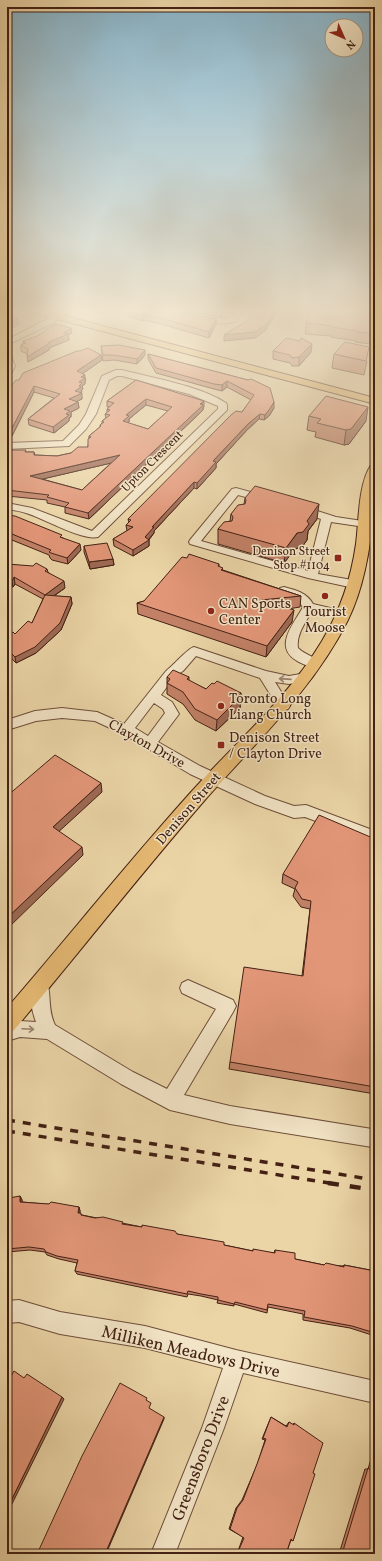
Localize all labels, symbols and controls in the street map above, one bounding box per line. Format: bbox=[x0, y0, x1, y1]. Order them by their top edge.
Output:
north arrow bbox=[324, 18, 364, 58]
text: N bbox=[342, 36, 358, 52]
street label: Upton Crescent bbox=[118, 427, 187, 496]
place label: Denison Street Stop #1104 bbox=[252, 544, 330, 574]
marker: Denison Street Stop #1104 bbox=[333, 553, 343, 563]
marker: Tourist Moose bbox=[320, 591, 330, 601]
place label: CAN Sports Center bbox=[219, 595, 291, 630]
place label: Tourist Moose bbox=[303, 603, 347, 638]
marker: CAN Sports Center bbox=[206, 606, 216, 616]
one-way arrow bbox=[279, 675, 292, 682]
place label: Toronto Long Liang Church bbox=[229, 690, 312, 725]
marker: Toronto Long Liang Church bbox=[216, 701, 226, 711]
street label: Clayton Drive bbox=[104, 715, 188, 773]
place label: Denison Street / Clayton Drive bbox=[229, 729, 322, 764]
marker: Denison Street / Clayton Drive bbox=[216, 740, 226, 750]
street label: Denison Street bbox=[152, 768, 226, 849]
one-way arrow bbox=[21, 1025, 34, 1033]
street label: Milliken Meadows Drive bbox=[99, 1321, 282, 1384]
street label: Greensboro Drive bbox=[167, 1393, 236, 1525]

